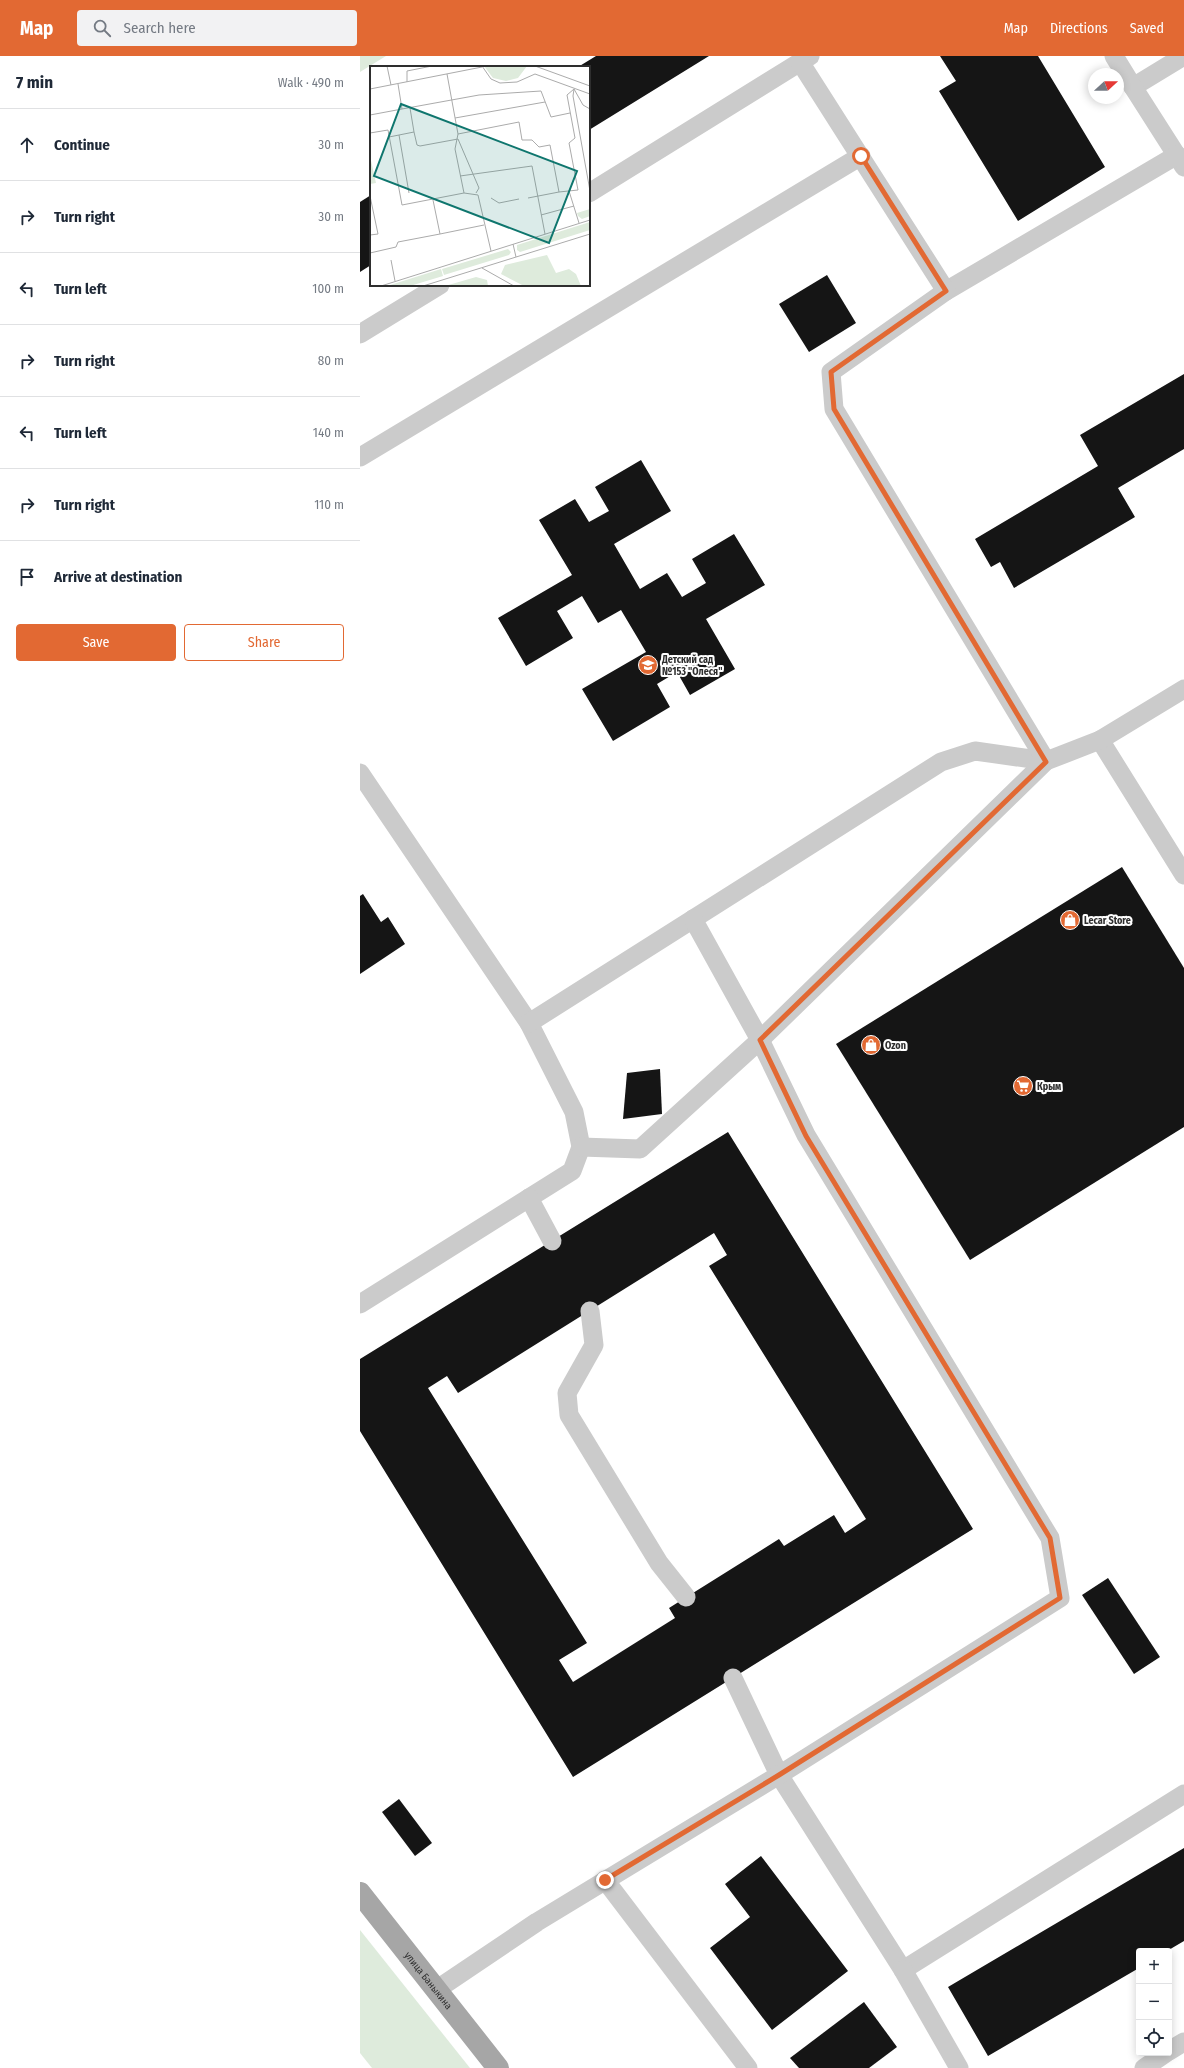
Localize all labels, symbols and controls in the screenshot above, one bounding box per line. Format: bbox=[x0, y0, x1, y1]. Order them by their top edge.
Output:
search box bbox=[77, 10, 357, 46]
text: Map bbox=[20, 17, 53, 40]
icon: search bbox=[91, 17, 113, 39]
text: Search here bbox=[123, 19, 196, 37]
text: Map bbox=[1004, 20, 1028, 37]
text: Directions bbox=[1050, 20, 1108, 37]
text: Saved bbox=[1130, 20, 1164, 37]
inset map bbox=[370, 66, 590, 286]
north arrow bbox=[1088, 68, 1124, 104]
text: 7 min bbox=[16, 72, 53, 93]
text: Walk · 490 m bbox=[278, 75, 344, 90]
icon: ahead bbox=[16, 134, 38, 156]
text: Continue bbox=[54, 136, 110, 154]
text: 30 m bbox=[318, 137, 344, 152]
route start bbox=[852, 147, 870, 165]
icon: right bbox=[16, 206, 38, 228]
text: Turn right bbox=[54, 208, 115, 226]
text: 30 m bbox=[318, 209, 344, 224]
icon: left bbox=[16, 278, 38, 300]
text: Turn left bbox=[54, 280, 107, 298]
text: 100 m bbox=[312, 281, 344, 296]
icon: right bbox=[16, 350, 38, 372]
text: Turn right bbox=[54, 352, 115, 370]
text: 80 m bbox=[318, 353, 344, 368]
icon: left bbox=[16, 422, 38, 444]
text: Turn left bbox=[54, 424, 107, 442]
text: 140 m bbox=[313, 425, 344, 440]
icon: right bbox=[16, 494, 38, 516]
text: Turn right bbox=[54, 496, 115, 514]
text: 110 m bbox=[314, 497, 344, 512]
icon: arrive bbox=[16, 566, 38, 588]
text: Arrive at destination bbox=[54, 568, 182, 586]
button: Save bbox=[16, 624, 176, 661]
button: Share bbox=[184, 624, 344, 661]
school or university icon: Детский сад №153 "Олеся" bbox=[637, 654, 659, 676]
place label: Детский сад №153 "Олеся" bbox=[661, 654, 722, 678]
shop icon: Lecar Store bbox=[1059, 909, 1081, 931]
place label: Lecar Store bbox=[1084, 915, 1131, 927]
shop icon: Ozon bbox=[860, 1034, 882, 1056]
place label: Ozon bbox=[885, 1040, 906, 1052]
supermarket icon: Крым bbox=[1012, 1075, 1034, 1097]
place label: Крым bbox=[1037, 1081, 1061, 1093]
route end bbox=[596, 1871, 614, 1889]
map controls bbox=[1136, 1948, 1172, 2056]
button: + bbox=[1136, 1948, 1172, 1984]
street label: улица Баныкина bbox=[402, 1950, 454, 2012]
button: − bbox=[1136, 1984, 1172, 2020]
button: locate bbox=[1136, 2020, 1172, 2056]

